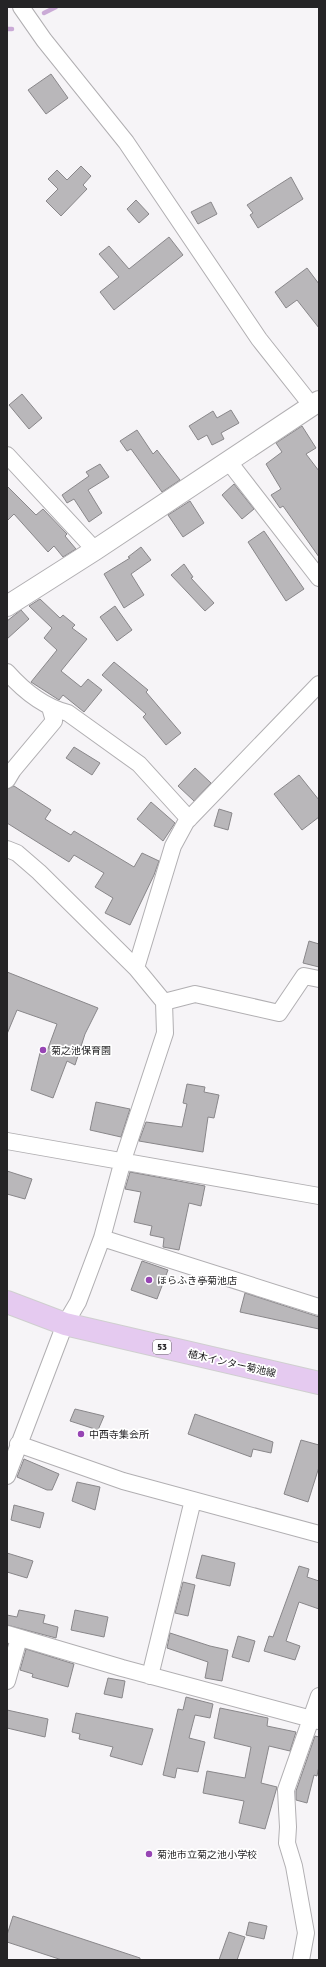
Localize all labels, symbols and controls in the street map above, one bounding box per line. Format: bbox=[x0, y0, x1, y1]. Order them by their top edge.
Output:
marker: 菊之池保育園 bbox=[38, 1045, 48, 1055]
place label: 菊之池保育園 bbox=[51, 1045, 111, 1057]
marker: ほらふき亭菊池店 bbox=[144, 1275, 154, 1285]
place label: ほらふき亭菊池店 bbox=[157, 1275, 237, 1287]
road number: 53 bbox=[153, 1340, 171, 1354]
street label: 植木インター菊池線 bbox=[187, 1348, 277, 1380]
marker: 中西寺集会所 bbox=[76, 1429, 86, 1439]
place label: 中西寺集会所 bbox=[89, 1429, 149, 1441]
marker: 菊池市立菊之池小学校 bbox=[144, 1849, 154, 1859]
place label: 菊池市立菊之池小学校 bbox=[157, 1849, 257, 1861]

